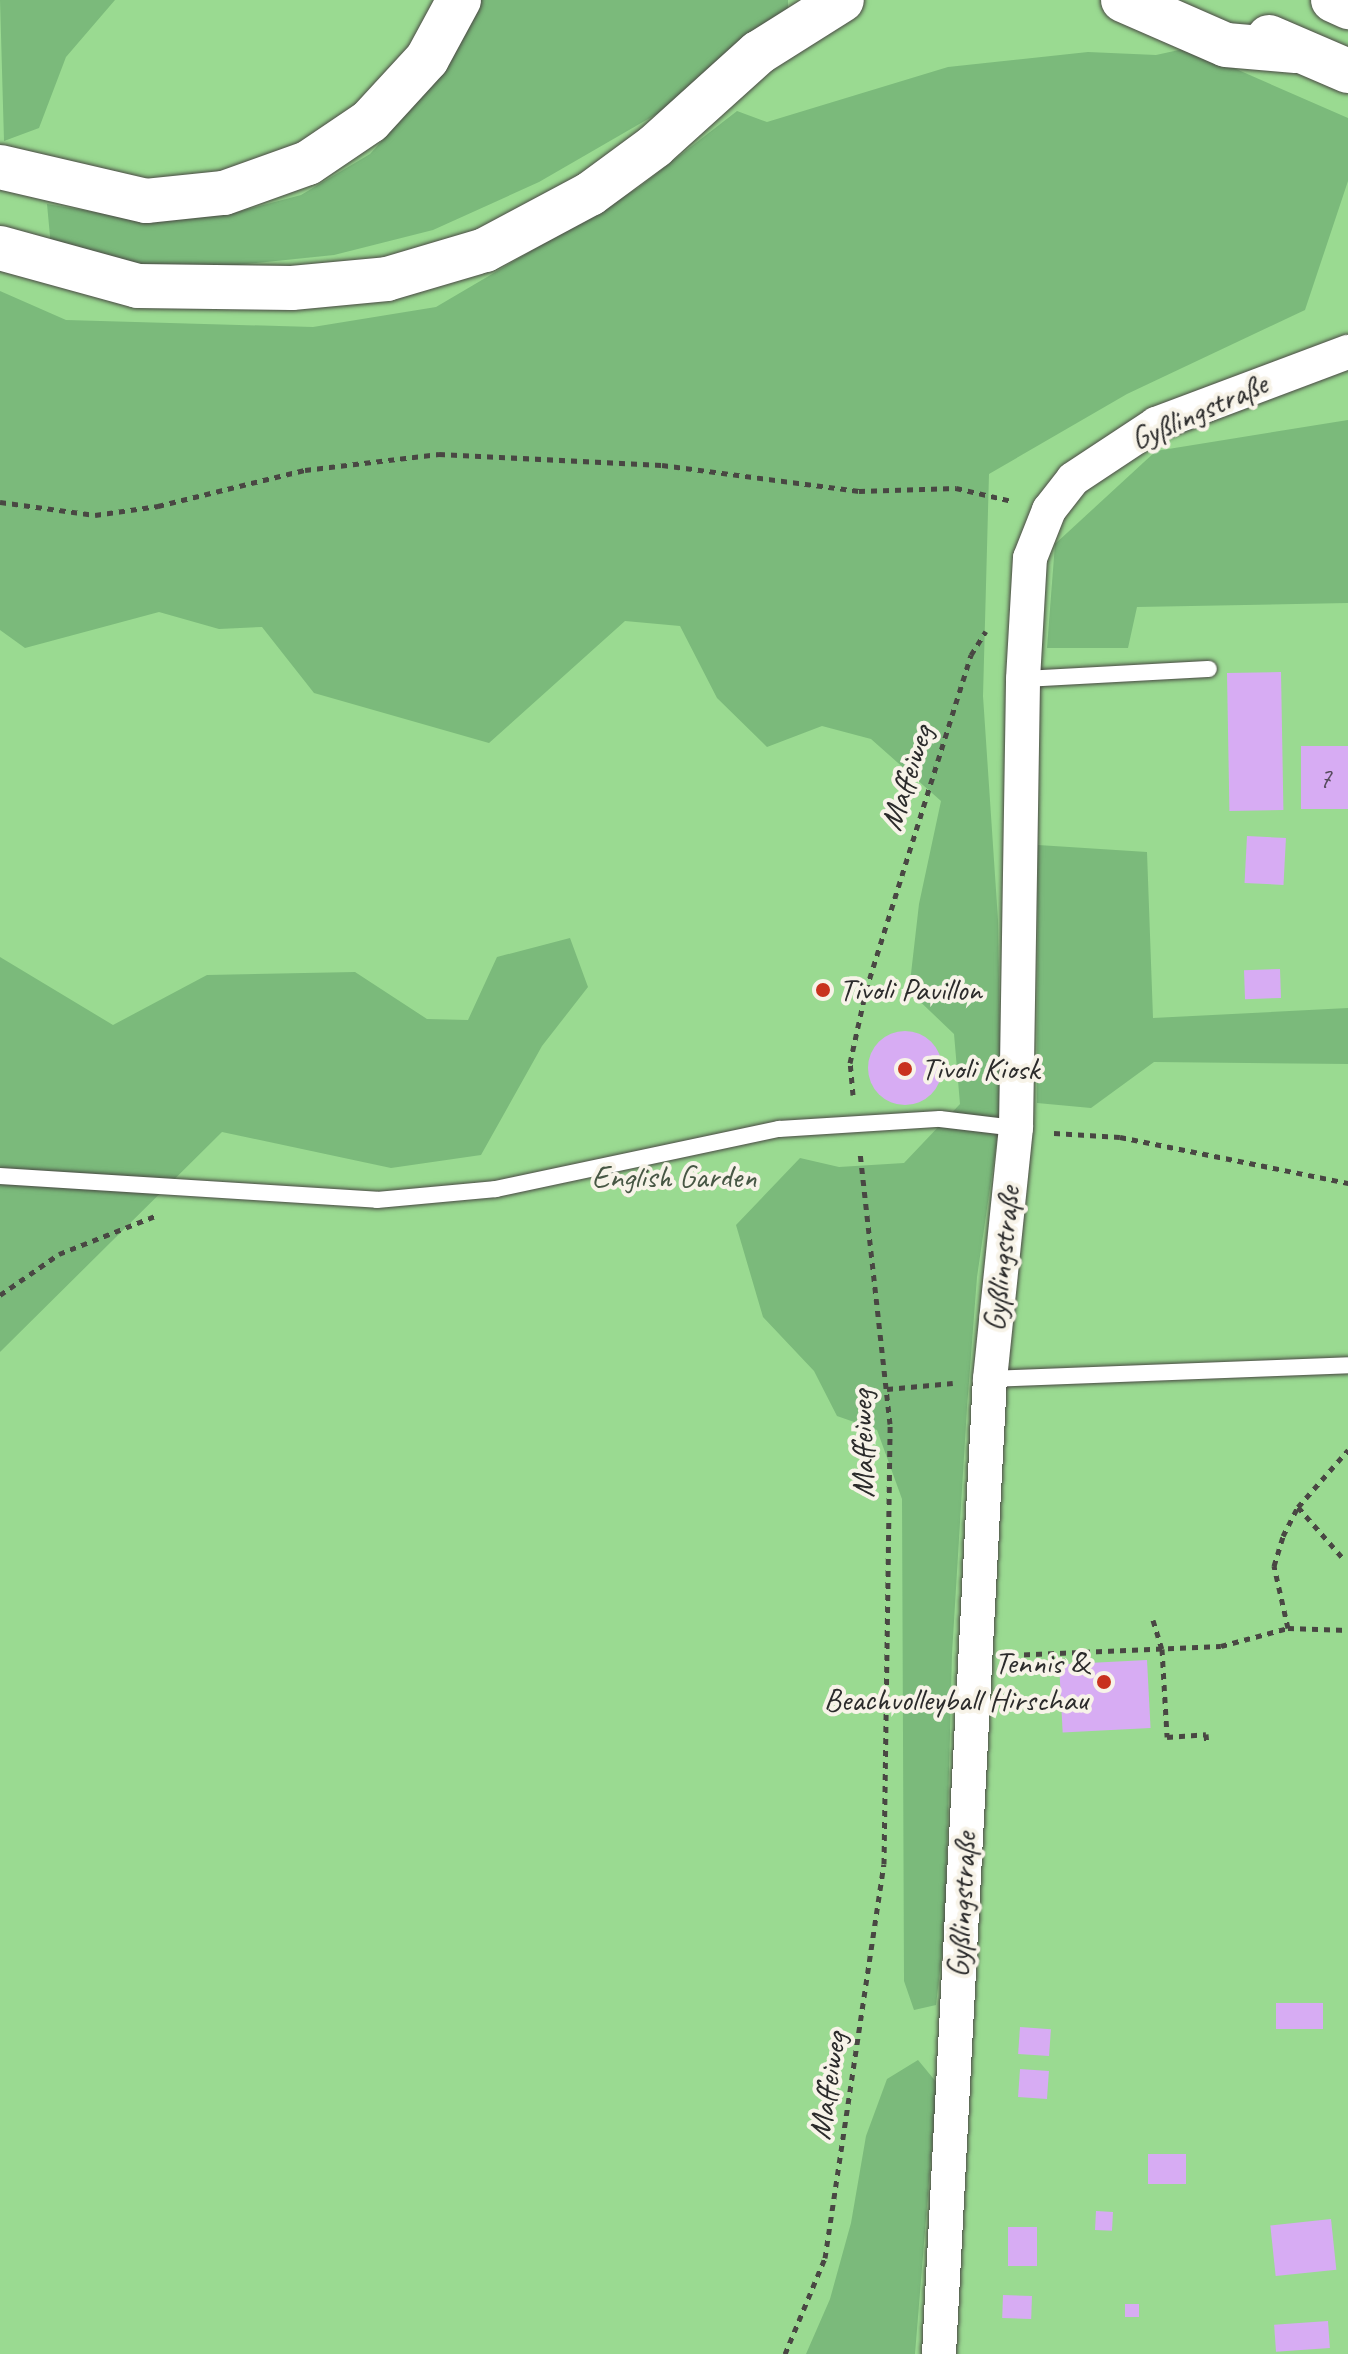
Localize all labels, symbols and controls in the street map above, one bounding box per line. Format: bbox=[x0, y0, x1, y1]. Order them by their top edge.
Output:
street label: Gyßlingstraße bbox=[1125, 365, 1273, 459]
street label: Maffeiweg bbox=[872, 721, 942, 835]
house number: 7 bbox=[1319, 761, 1331, 795]
place label: Tivoli Pavillon bbox=[839, 971, 981, 1009]
marker: Tivoli Pavillon bbox=[814, 981, 832, 999]
place label: Tivoli Kiosk bbox=[921, 1050, 1039, 1088]
marker: Tivoli Kiosk bbox=[896, 1060, 914, 1078]
park label: English Garden bbox=[591, 1158, 757, 1196]
street label: Gyßlingstraße bbox=[975, 1185, 1029, 1333]
street label: Maffeiweg bbox=[843, 1390, 883, 1498]
place label: Tennis & Beachvolleyball Hirschau bbox=[825, 1645, 1088, 1720]
marker: Tennis & Beachvolleyball Hirschau bbox=[1095, 1673, 1113, 1691]
street label: Gyßlingstraße bbox=[939, 1831, 985, 1979]
street label: Maffeiweg bbox=[801, 2030, 855, 2142]

